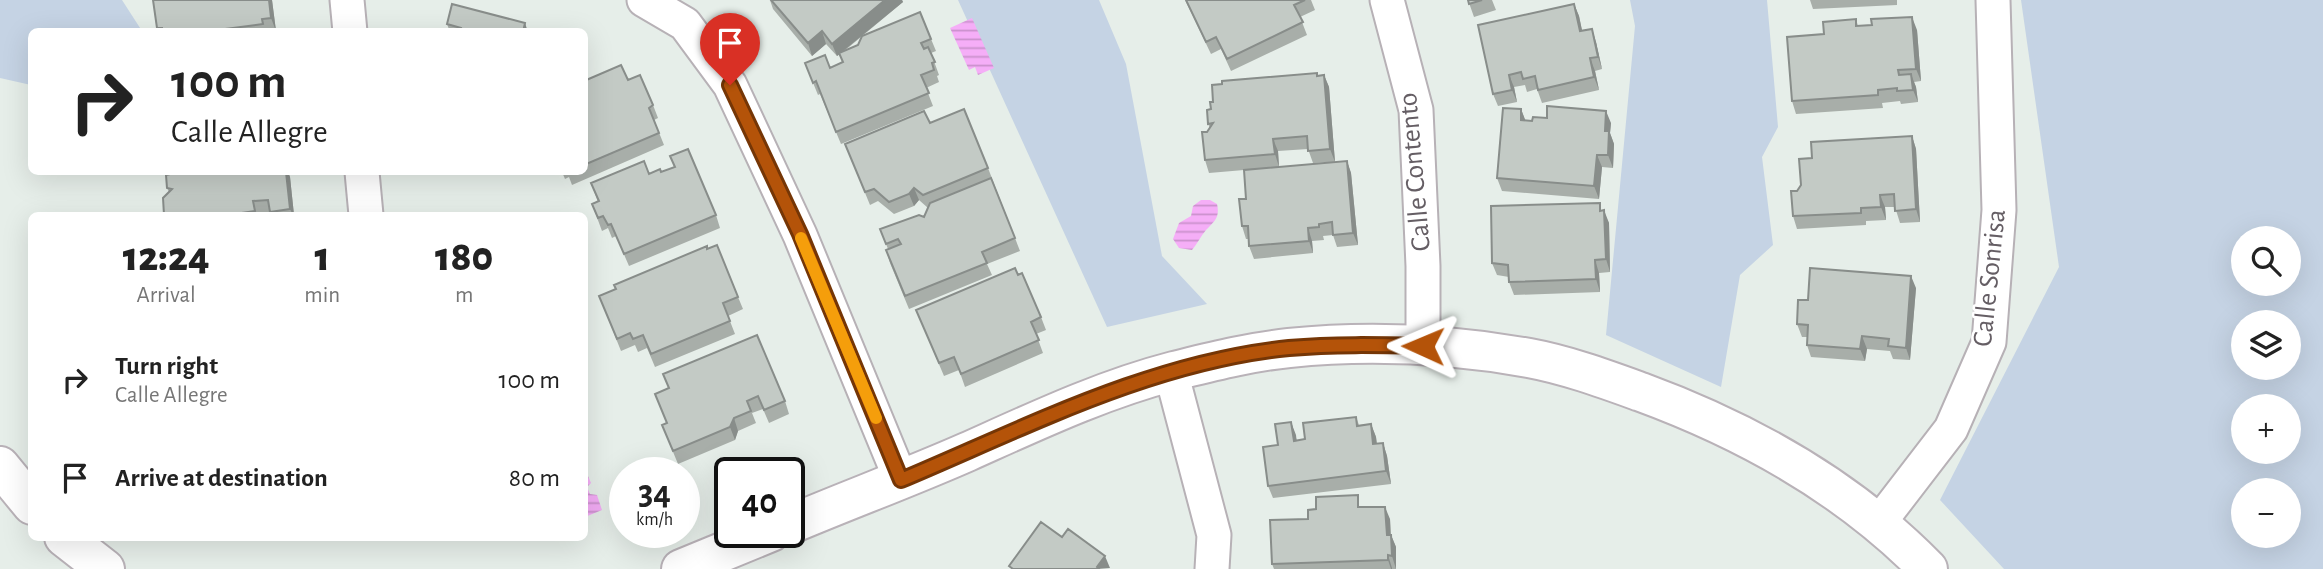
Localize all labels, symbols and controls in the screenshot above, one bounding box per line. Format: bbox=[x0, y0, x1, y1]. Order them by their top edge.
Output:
pin bbox=[700, 13, 760, 85]
icon: arrive bbox=[711, 24, 749, 62]
icon: right bbox=[56, 56, 147, 147]
text: 100 m bbox=[171, 58, 287, 107]
street label: Calle Contento bbox=[1394, 92, 1436, 252]
text: Calle Allegre bbox=[171, 116, 328, 148]
street label: Calle Sonrisa bbox=[1969, 208, 2011, 348]
map controls bbox=[2231, 226, 2301, 548]
button: search bbox=[2231, 226, 2301, 296]
text: 12:24 bbox=[123, 236, 210, 278]
text: 1 bbox=[315, 236, 330, 278]
text: 180 bbox=[435, 236, 493, 278]
text: Arrival bbox=[137, 284, 196, 307]
text: min bbox=[304, 284, 340, 307]
text: m bbox=[455, 284, 473, 307]
position arrow bbox=[1386, 309, 1460, 383]
button: layers bbox=[2231, 310, 2301, 380]
text: Turn right bbox=[115, 353, 218, 379]
icon: right bbox=[56, 361, 94, 399]
text: 100 m bbox=[499, 367, 560, 393]
text: Calle Allegre bbox=[115, 384, 228, 407]
button: + bbox=[2231, 394, 2301, 464]
speed limit sign: 40 bbox=[714, 457, 805, 548]
icon: arrive bbox=[56, 459, 94, 497]
text: Arrive at destination bbox=[115, 465, 328, 491]
text: 80 m bbox=[509, 465, 560, 491]
text: 34 bbox=[638, 476, 671, 511]
button: − bbox=[2231, 478, 2301, 548]
text: km/h bbox=[636, 511, 673, 529]

